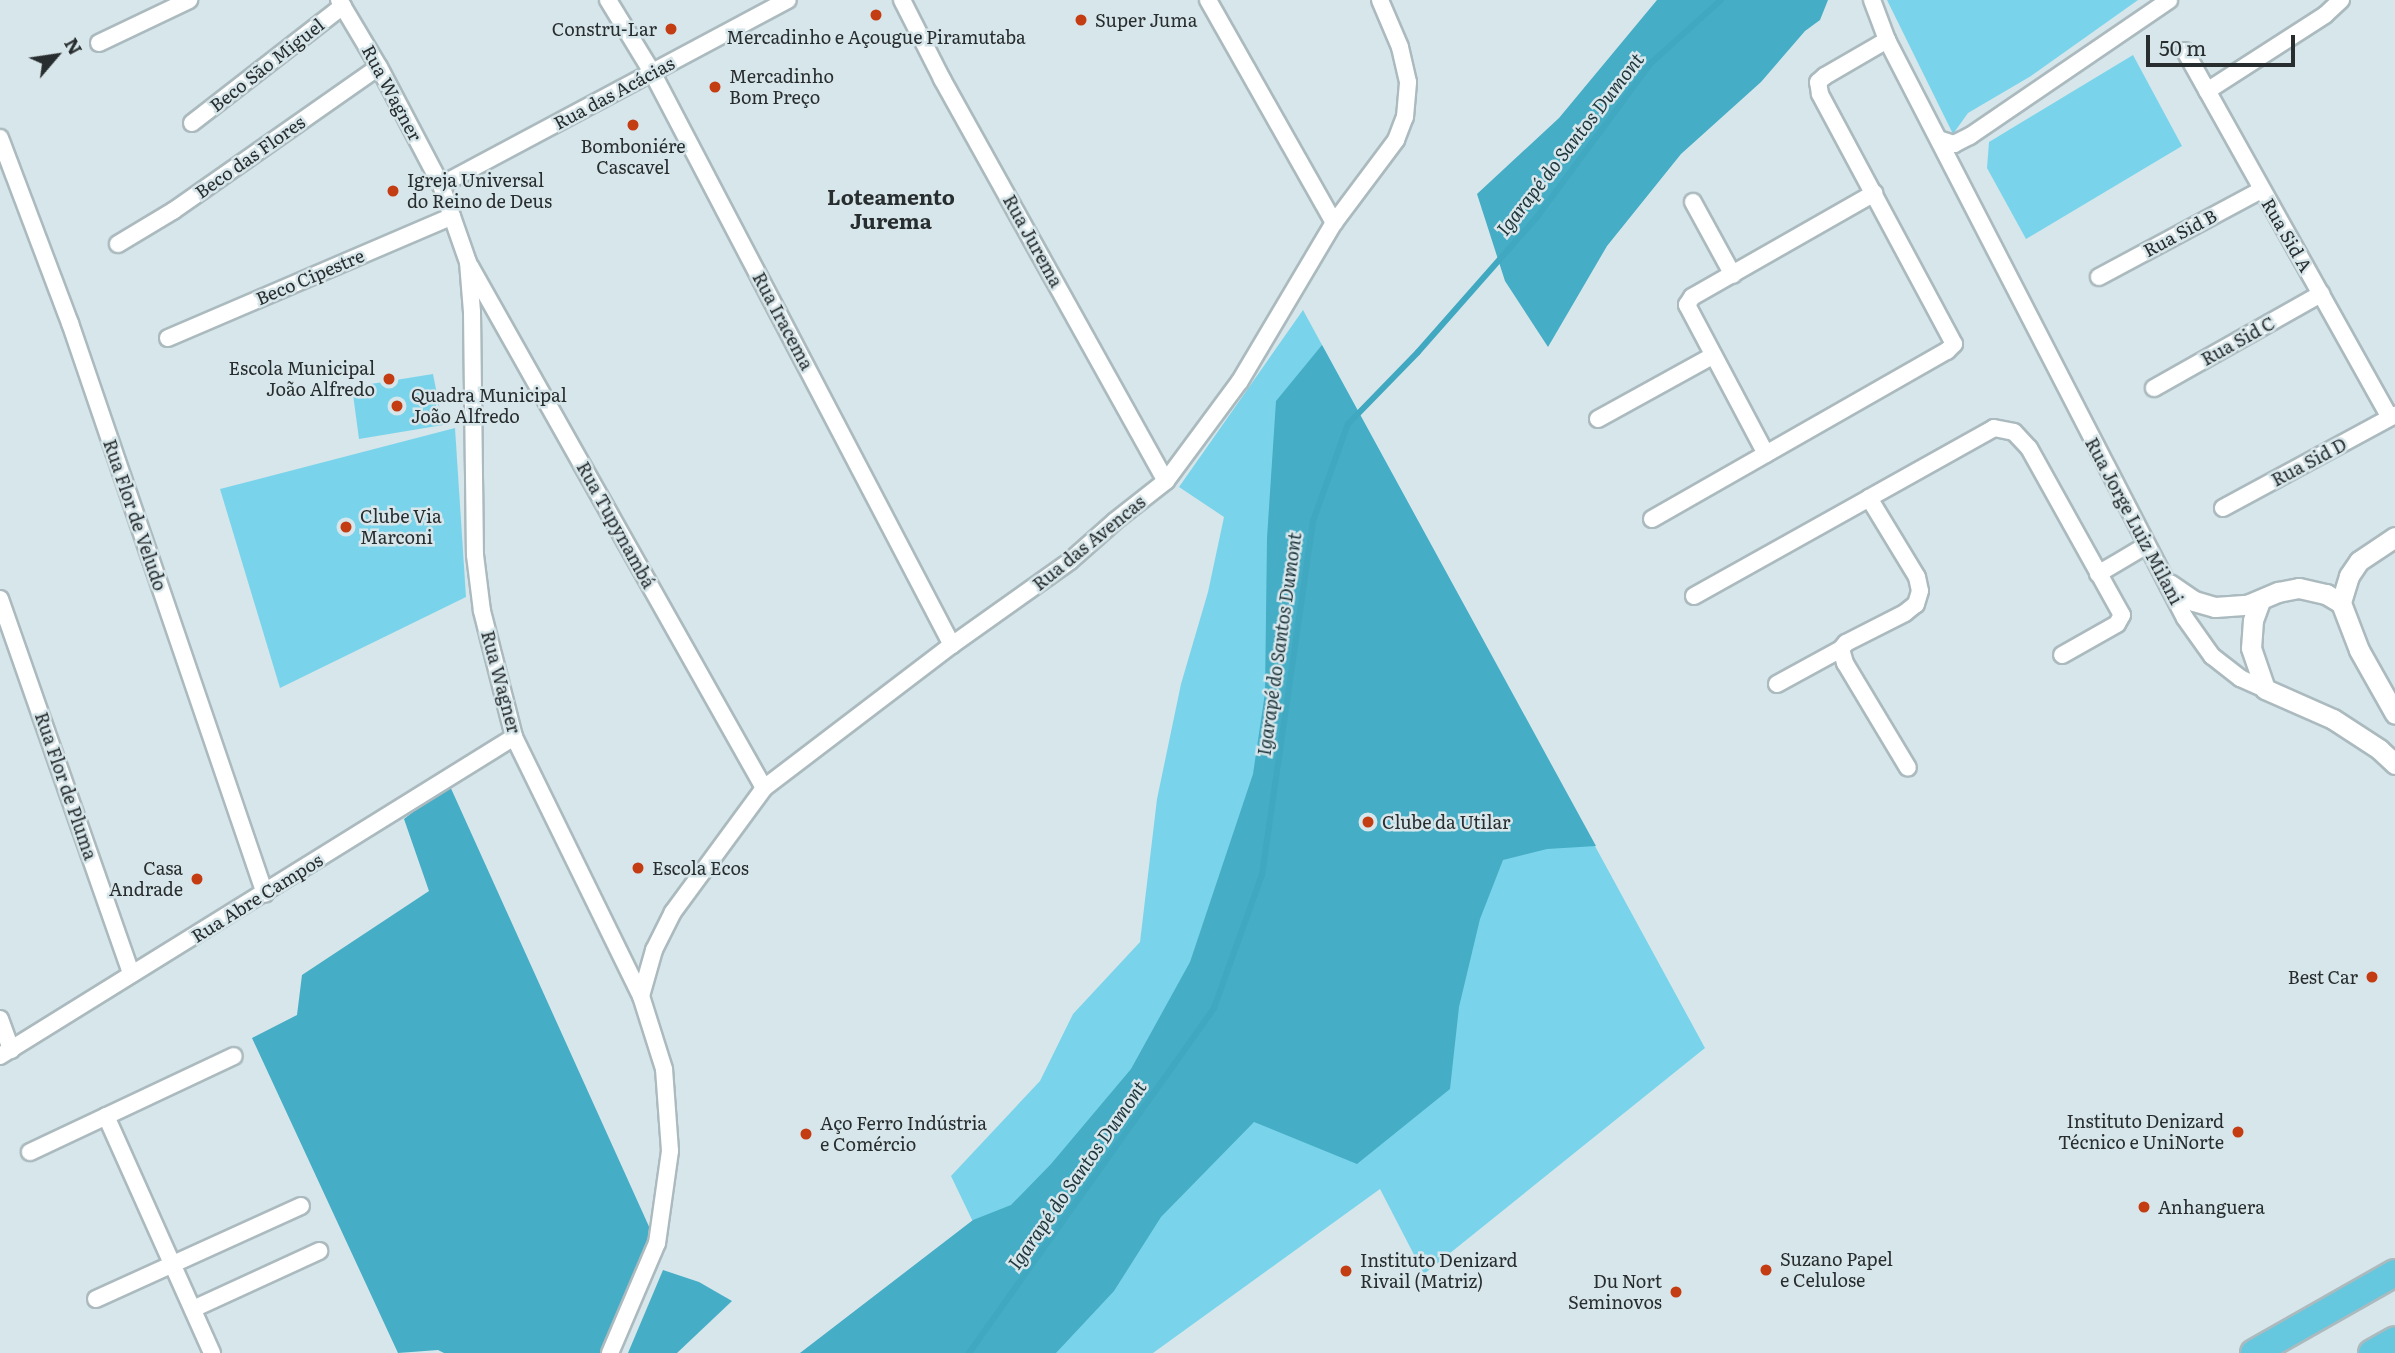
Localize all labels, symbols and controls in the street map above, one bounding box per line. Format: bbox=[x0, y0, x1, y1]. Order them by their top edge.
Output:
marker: Mercadinho e Açougue Piramutaba bbox=[868, 7, 884, 23]
place label: Super Juma bbox=[1095, 9, 1197, 31]
marker: Super Juma bbox=[1073, 12, 1089, 28]
street label: Beco São Miguel bbox=[206, 14, 328, 116]
place label: Constru-Lar bbox=[552, 18, 657, 40]
north arrow bbox=[21, 21, 91, 91]
marker: Constru-Lar bbox=[663, 21, 679, 37]
scale bar bbox=[2150, 21, 2299, 65]
place label: Mercadinho e Açougue Piramutaba bbox=[726, 26, 1026, 48]
text: 50 m bbox=[2159, 31, 2206, 62]
text: N bbox=[58, 32, 90, 60]
street label: Rua Wagner bbox=[358, 41, 426, 145]
water label: Igarapé do Santos Dumont bbox=[1492, 48, 1648, 240]
street label: Rua das Acácias bbox=[550, 52, 678, 134]
place label: Mercadinho Bom Preço bbox=[729, 66, 834, 108]
marker: Mercadinho Bom Preço bbox=[707, 79, 723, 95]
street label: Beco das Flores bbox=[191, 111, 309, 203]
marker: Bomboniére Cascavel bbox=[625, 117, 641, 133]
place label: Bomboniére Cascavel bbox=[580, 136, 686, 178]
place label: Igreja Universal do Reino de Deus bbox=[407, 170, 552, 212]
marker: Igreja Universal do Reino de Deus bbox=[385, 183, 401, 199]
district label: Loteamento Jurema bbox=[827, 183, 955, 233]
street label: Rua Jurema bbox=[999, 191, 1067, 291]
street label: Rua Sid A bbox=[2257, 194, 2317, 276]
street label: Rua Sid B bbox=[2140, 205, 2220, 261]
street label: Beco Cipestre bbox=[253, 244, 367, 310]
street label: Rua Iracema bbox=[748, 268, 818, 374]
street label: Rua Sid C bbox=[2197, 312, 2279, 370]
place label: Escola Municipal João Alfredo bbox=[229, 358, 375, 400]
marker: Escola Municipal João Alfredo bbox=[381, 371, 397, 387]
place label: Quadra Municipal João Alfredo bbox=[411, 385, 567, 428]
marker: Quadra Municipal João Alfredo bbox=[389, 398, 405, 414]
street label: Rua Sid D bbox=[2268, 433, 2350, 491]
street label: Rua Jorge Luiz Milani bbox=[2081, 434, 2187, 608]
street label: Rua Flor de Veludo bbox=[99, 436, 171, 594]
street label: Rua Tupynambá bbox=[572, 458, 660, 592]
street label: Rua das Avencas bbox=[1028, 491, 1150, 595]
place label: Clube Via Marconi bbox=[360, 506, 442, 548]
marker: Clube Via Marconi bbox=[338, 519, 354, 535]
water label: Igarapé do Santos Dumont bbox=[1252, 531, 1306, 757]
street label: Rua Wagner bbox=[477, 628, 525, 736]
street label: Rua Flor de Pluma bbox=[31, 709, 101, 863]
place label: Clube da Utilar bbox=[1382, 811, 1511, 833]
marker: Clube da Utilar bbox=[1360, 814, 1376, 830]
street label: Rua Abre Campos bbox=[187, 849, 327, 947]
place label: Escola Ecos bbox=[652, 857, 749, 879]
place label: Casa Andrade bbox=[109, 858, 183, 900]
marker: Escola Ecos bbox=[630, 860, 646, 876]
marker: Casa Andrade bbox=[189, 871, 205, 887]
place label: Best Car bbox=[2288, 966, 2358, 988]
marker: Best Car bbox=[2364, 969, 2380, 985]
water label: Igarapé do Santos Dumont bbox=[1003, 1076, 1151, 1274]
place label: Instituto Denizard Técnico e UniNorte bbox=[2058, 1111, 2224, 1154]
place label: Aço Ferro Indústria e Comércio bbox=[820, 1113, 987, 1156]
marker: Instituto Denizard Técnico e UniNorte bbox=[2230, 1124, 2246, 1140]
marker: Aço Ferro Indústria e Comércio bbox=[798, 1126, 814, 1142]
place label: Anhanguera bbox=[2158, 1196, 2265, 1218]
marker: Anhanguera bbox=[2136, 1199, 2152, 1215]
place label: Suzano Papel e Celulose bbox=[1780, 1249, 1893, 1292]
place label: Instituto Denizard Rivail (Matriz) bbox=[1360, 1250, 1518, 1292]
marker: Suzano Papel e Celulose bbox=[1758, 1262, 1774, 1278]
marker: Instituto Denizard Rivail (Matriz) bbox=[1338, 1263, 1354, 1279]
place label: Du Nort Seminovos bbox=[1568, 1271, 1662, 1314]
marker: Du Nort Seminovos bbox=[1668, 1284, 1684, 1300]

